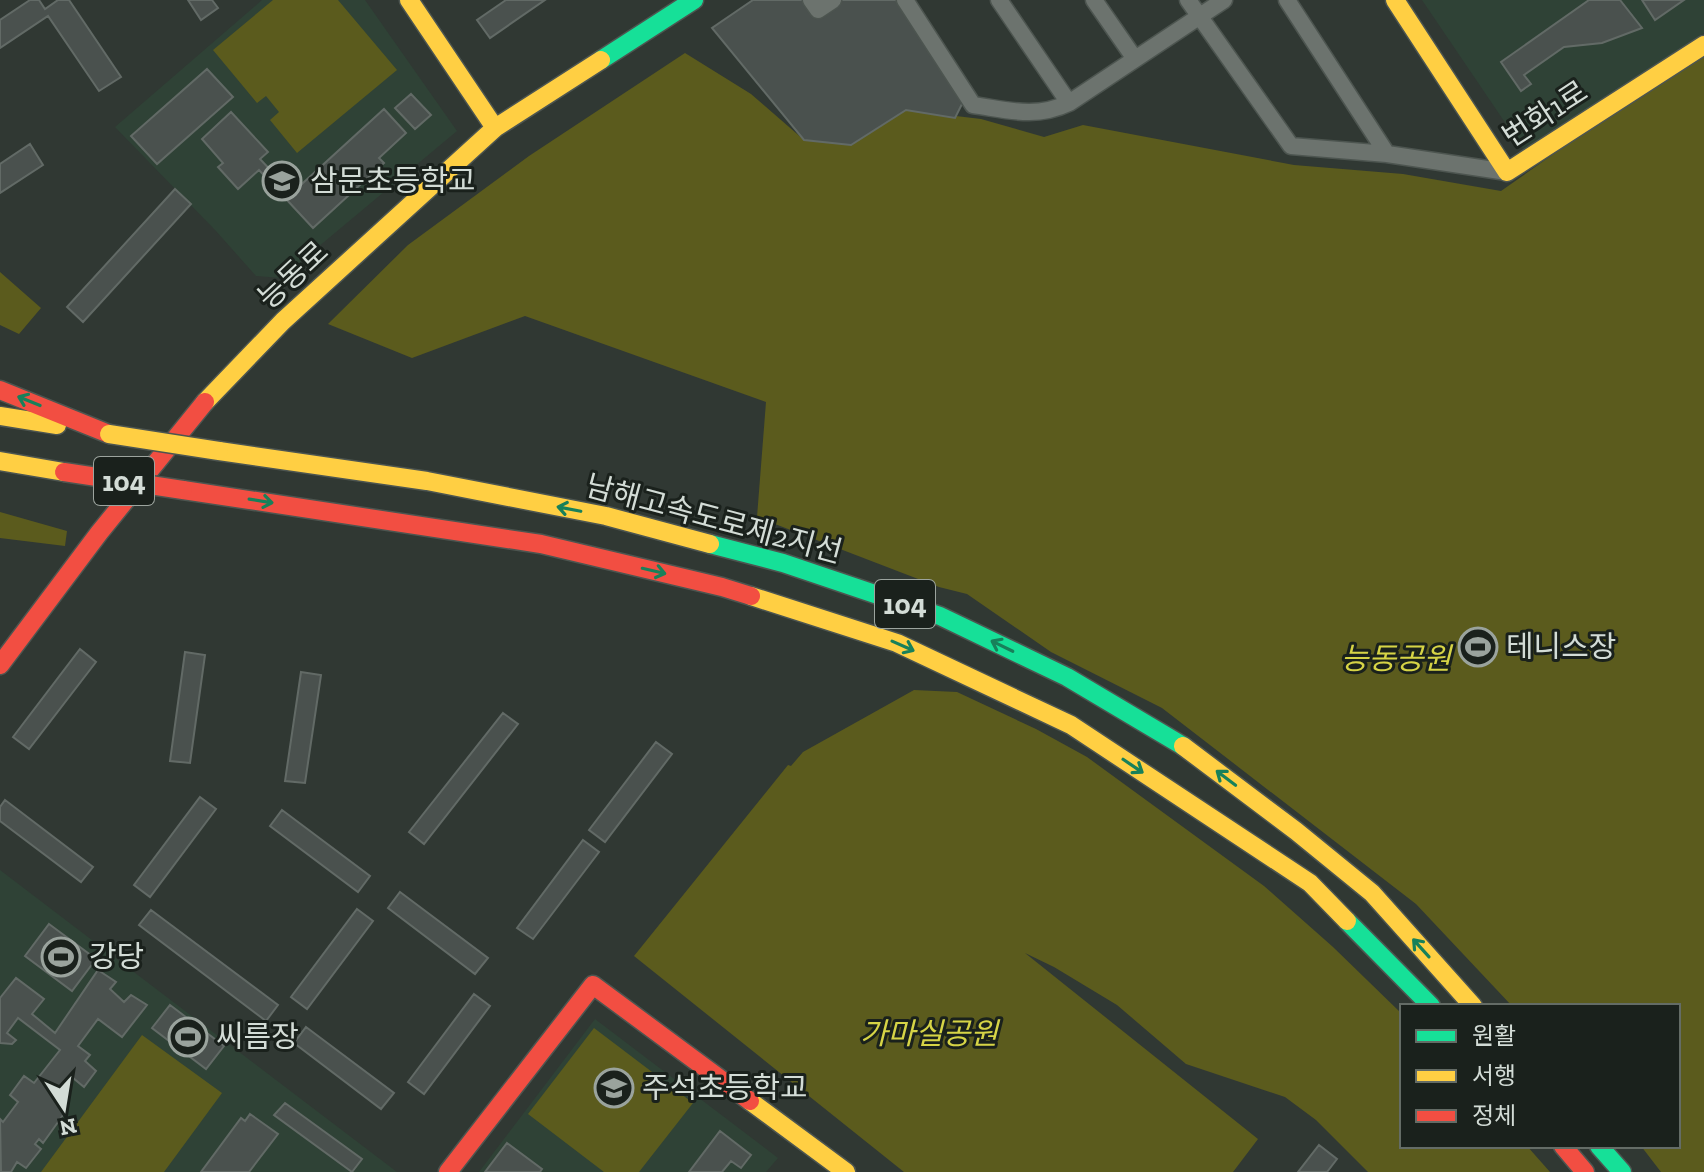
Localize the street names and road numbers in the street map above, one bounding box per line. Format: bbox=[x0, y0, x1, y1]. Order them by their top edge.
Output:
street label: 번화1로 bbox=[1496, 73, 1594, 155]
street label: 능동로 bbox=[250, 234, 336, 316]
road number: 104 bbox=[94, 457, 154, 505]
street label: 남해고속도로제2지선 bbox=[582, 467, 846, 571]
road number: 104 bbox=[875, 580, 935, 628]

